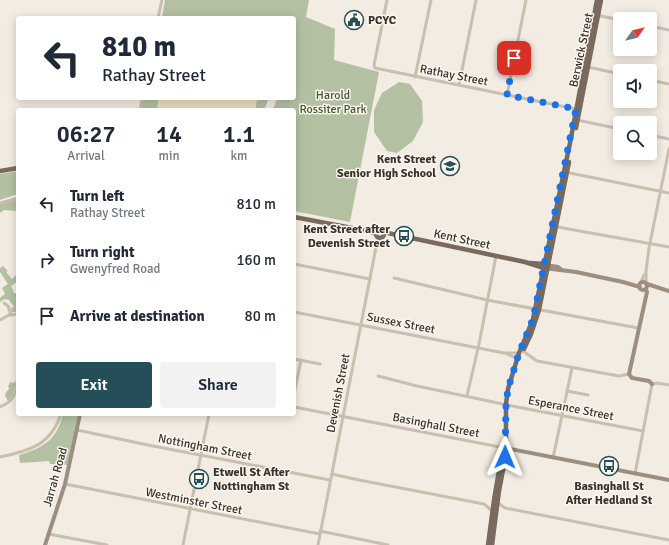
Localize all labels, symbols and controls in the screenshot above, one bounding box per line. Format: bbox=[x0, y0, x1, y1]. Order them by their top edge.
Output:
public building icon: PCYC bbox=[343, 9, 365, 31]
street label: Berwick Street bbox=[566, 12, 597, 89]
north arrow bbox=[613, 12, 657, 56]
map controls bbox=[613, 12, 657, 160]
place label: PCYC bbox=[368, 13, 397, 28]
text: 810 m bbox=[102, 30, 176, 64]
icon: left bbox=[36, 32, 88, 84]
pin bbox=[497, 41, 531, 75]
icon: arrive bbox=[503, 47, 525, 69]
street label: Rathay Street bbox=[418, 62, 489, 89]
text: Rathay Street bbox=[102, 64, 206, 86]
button: sound bbox=[613, 64, 657, 108]
park label: Harold Rossiter Park bbox=[299, 88, 367, 117]
button: search bbox=[613, 116, 657, 160]
text: 06:27 bbox=[57, 119, 115, 149]
text: 14 bbox=[156, 119, 182, 149]
text: 1.1 bbox=[223, 119, 255, 149]
text: Arrival bbox=[67, 148, 105, 164]
text: min bbox=[159, 148, 180, 164]
text: km bbox=[231, 148, 247, 164]
place label: Kent Street Senior High School bbox=[337, 152, 436, 181]
school or university icon: Kent Street Senior High School bbox=[439, 155, 461, 177]
text: Turn left bbox=[70, 187, 124, 205]
icon: left bbox=[36, 193, 58, 215]
text: 810 m bbox=[236, 195, 276, 213]
text: Rathay Street bbox=[70, 205, 145, 221]
place label: Kent Street after Devenish Street bbox=[303, 222, 390, 251]
bus stop icon: Kent Street after Devenish Street bbox=[393, 225, 415, 247]
street label: Kent Street bbox=[432, 226, 492, 253]
text: Turn right bbox=[70, 243, 135, 261]
icon: right bbox=[36, 249, 58, 271]
text: 160 m bbox=[236, 251, 276, 269]
text: Gwenyfred Road bbox=[70, 261, 160, 277]
icon: arrive bbox=[36, 305, 58, 327]
text: Arrive at destination bbox=[70, 307, 205, 325]
text: 80 m bbox=[245, 307, 276, 325]
street label: Sussex Street bbox=[366, 310, 436, 337]
street label: Devenish Street bbox=[323, 352, 354, 434]
button: Exit bbox=[36, 362, 152, 408]
button: Share bbox=[160, 362, 276, 408]
street label: Esperance Street bbox=[527, 393, 615, 424]
street label: Basinghall Street bbox=[391, 410, 481, 441]
street label: Nottingham Street bbox=[157, 431, 253, 464]
position arrow bbox=[484, 436, 526, 478]
street label: Jarrah Road bbox=[40, 446, 71, 508]
bus stop icon: Basinghall St After Hedland St bbox=[598, 455, 620, 477]
place label: Etwell St After Nottingham St bbox=[213, 465, 290, 494]
bus stop icon: Etwell St After Nottingham St bbox=[188, 468, 210, 490]
place label: Basinghall St After Hedland St bbox=[566, 479, 653, 508]
street label: Westminster Street bbox=[144, 485, 244, 518]

